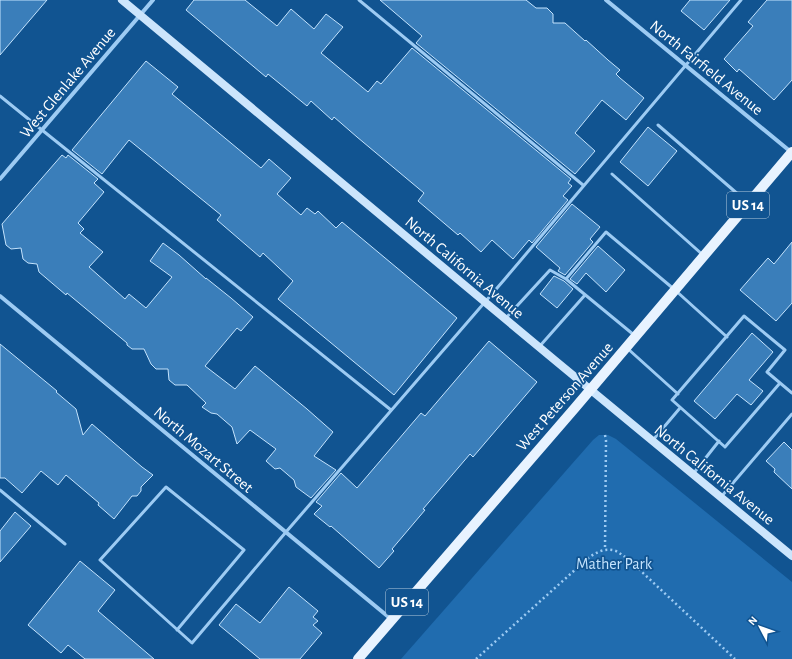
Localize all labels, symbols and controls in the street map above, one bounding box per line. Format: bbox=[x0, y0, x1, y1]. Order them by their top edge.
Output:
street label: North Fairfield Avenue bbox=[647, 17, 766, 118]
street label: West Glenlake Avenue bbox=[17, 24, 118, 141]
road number: US 14 bbox=[727, 192, 769, 218]
street label: North California Avenue bbox=[402, 214, 527, 322]
street label: West Peterson Avenue bbox=[513, 339, 616, 454]
street label: North Mozart Street bbox=[151, 404, 256, 496]
street label: North California Avenue bbox=[651, 422, 777, 528]
park label: Mather Park bbox=[576, 556, 653, 572]
road number: US 14 bbox=[386, 589, 428, 615]
north arrow bbox=[740, 607, 780, 647]
text: N bbox=[746, 614, 759, 627]

